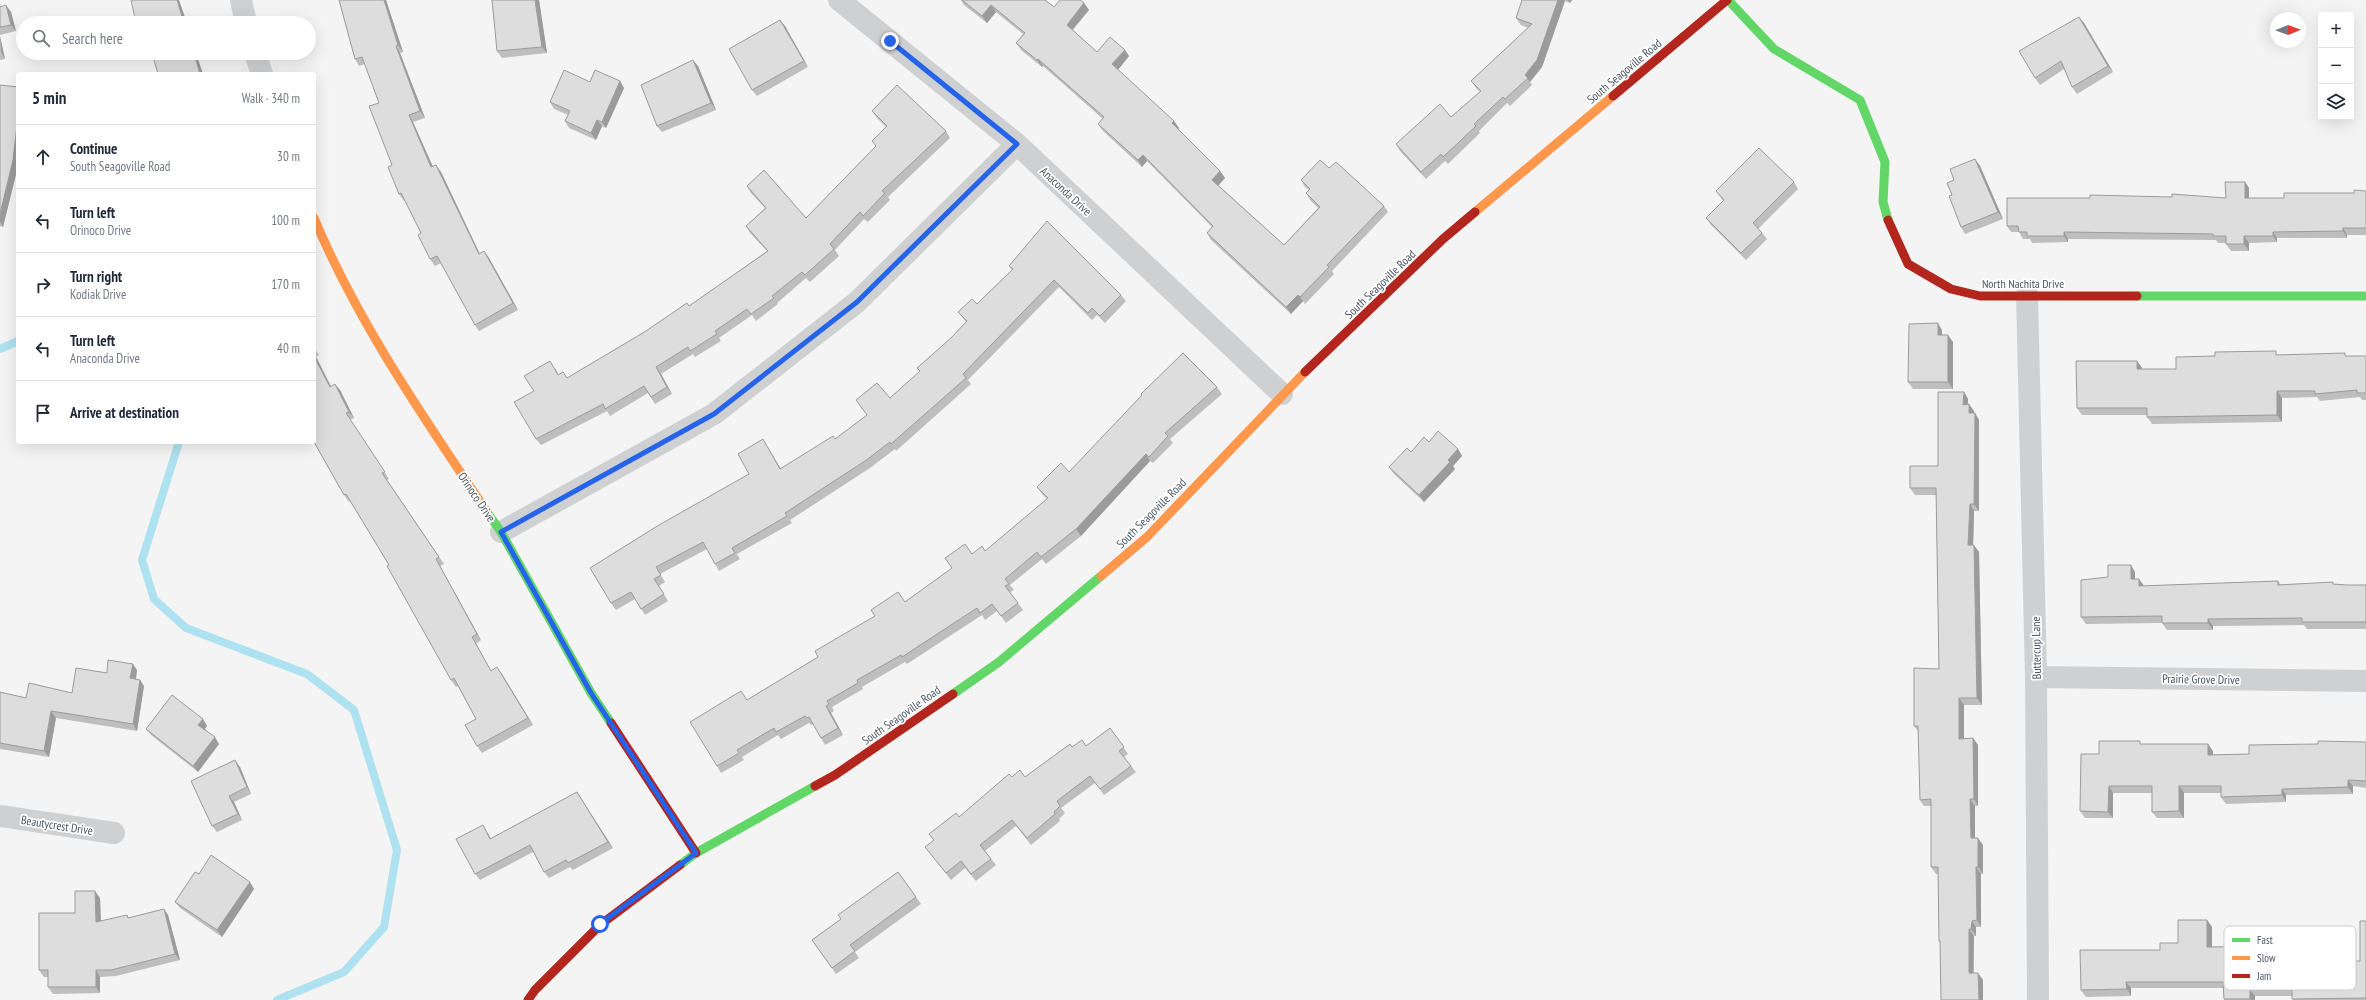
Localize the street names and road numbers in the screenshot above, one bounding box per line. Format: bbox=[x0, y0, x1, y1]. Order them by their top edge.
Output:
street label: South Seagoville Road bbox=[1584, 35, 1664, 107]
street label: Anaconda Drive bbox=[1037, 163, 1095, 219]
street label: South Seagoville Road bbox=[1341, 246, 1419, 322]
street label: North Nachita Drive bbox=[1982, 276, 2064, 291]
street label: Orinoco Drive bbox=[455, 469, 499, 525]
street label: South Seagoville Road bbox=[1113, 475, 1189, 551]
street label: Buttercup Lane bbox=[2028, 616, 2044, 679]
street label: Prairie Grove Drive bbox=[2162, 671, 2240, 687]
street label: South Seagoville Road bbox=[859, 682, 943, 748]
street label: Beautycrest Drive bbox=[20, 812, 94, 838]

